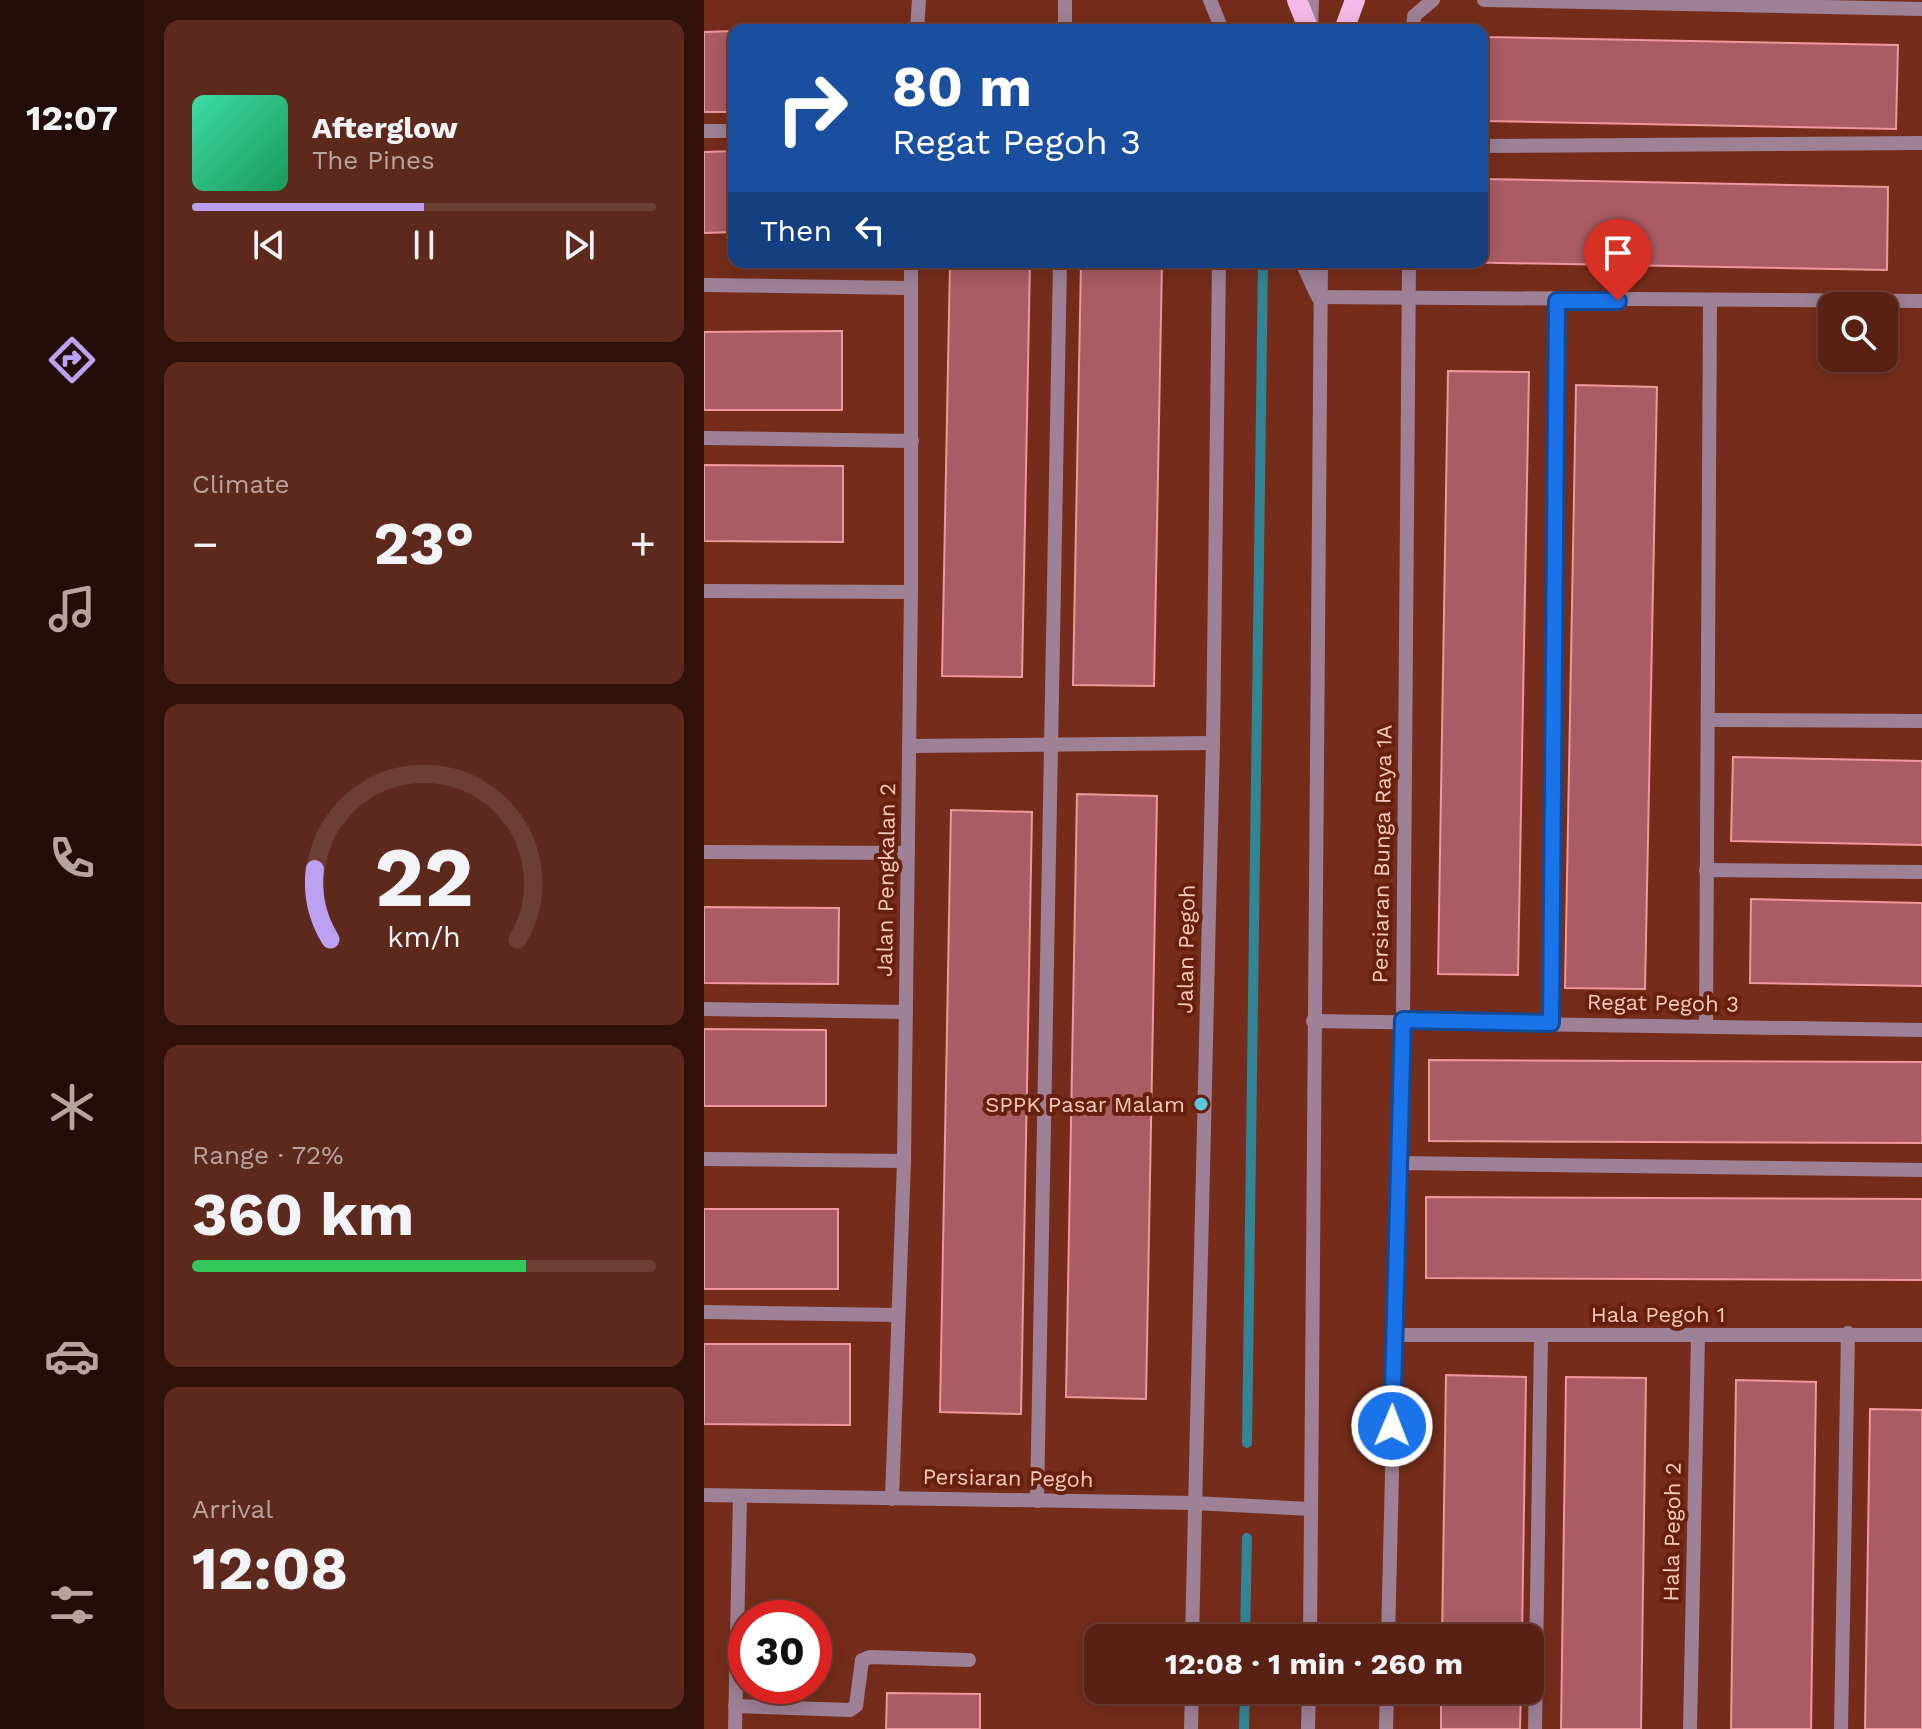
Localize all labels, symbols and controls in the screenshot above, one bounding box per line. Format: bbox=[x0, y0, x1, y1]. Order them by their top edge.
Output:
text: 80 m bbox=[892, 54, 1032, 120]
icon: right bbox=[760, 56, 864, 160]
text: 12:07 bbox=[26, 97, 118, 139]
text: Afterglow bbox=[312, 110, 458, 145]
text: Regat Pegoh 3 bbox=[892, 121, 1141, 163]
text: The Pines bbox=[312, 145, 435, 175]
icon: left bbox=[848, 208, 892, 252]
text: Then bbox=[760, 213, 832, 248]
pin bbox=[1584, 219, 1652, 301]
icon: previous bbox=[247, 223, 291, 267]
icon: pause bbox=[402, 223, 446, 267]
icon: next bbox=[557, 223, 601, 267]
icon: arrive bbox=[1596, 231, 1640, 275]
map controls bbox=[1818, 292, 1898, 372]
button: search bbox=[1818, 292, 1898, 372]
icon: directions bbox=[44, 332, 100, 388]
text: Climate bbox=[192, 469, 290, 499]
text: 23° bbox=[373, 508, 475, 579]
text: − bbox=[192, 518, 219, 570]
text: + bbox=[629, 518, 656, 570]
icon: music bbox=[44, 581, 100, 637]
street label: Persiaran Bunga Raya 1A bbox=[1367, 724, 1397, 984]
street label: Jalan Pengkalan 2 bbox=[872, 783, 900, 977]
text: 22 bbox=[374, 829, 474, 926]
icon: phone bbox=[44, 830, 100, 886]
street label: Jalan Pegoh bbox=[1172, 884, 1200, 1014]
text: km/h bbox=[387, 921, 461, 955]
street label: Regat Pegoh 3 bbox=[1587, 989, 1739, 1017]
icon: climate bbox=[44, 1079, 100, 1135]
place label: SPPK Pasar Malam bbox=[985, 1092, 1185, 1117]
marker: SPPK Pasar Malam bbox=[1192, 1095, 1210, 1113]
text: Range · 72% bbox=[192, 1140, 344, 1170]
text: 360 km bbox=[192, 1179, 414, 1250]
street label: Hala Pegoh 1 bbox=[1591, 1302, 1725, 1327]
icon: car bbox=[44, 1328, 100, 1384]
position arrow bbox=[1350, 1384, 1434, 1468]
street label: Hala Pegoh 2 bbox=[1658, 1462, 1686, 1602]
street label: Persiaran Pegoh bbox=[922, 1464, 1094, 1492]
text: Arrival bbox=[192, 1494, 273, 1524]
text: 12:08 bbox=[192, 1533, 348, 1604]
icon: filters bbox=[44, 1577, 100, 1633]
speed limit sign: 30 bbox=[728, 1600, 832, 1704]
text: 12:08 · 1 min · 260 m bbox=[1165, 1646, 1463, 1681]

